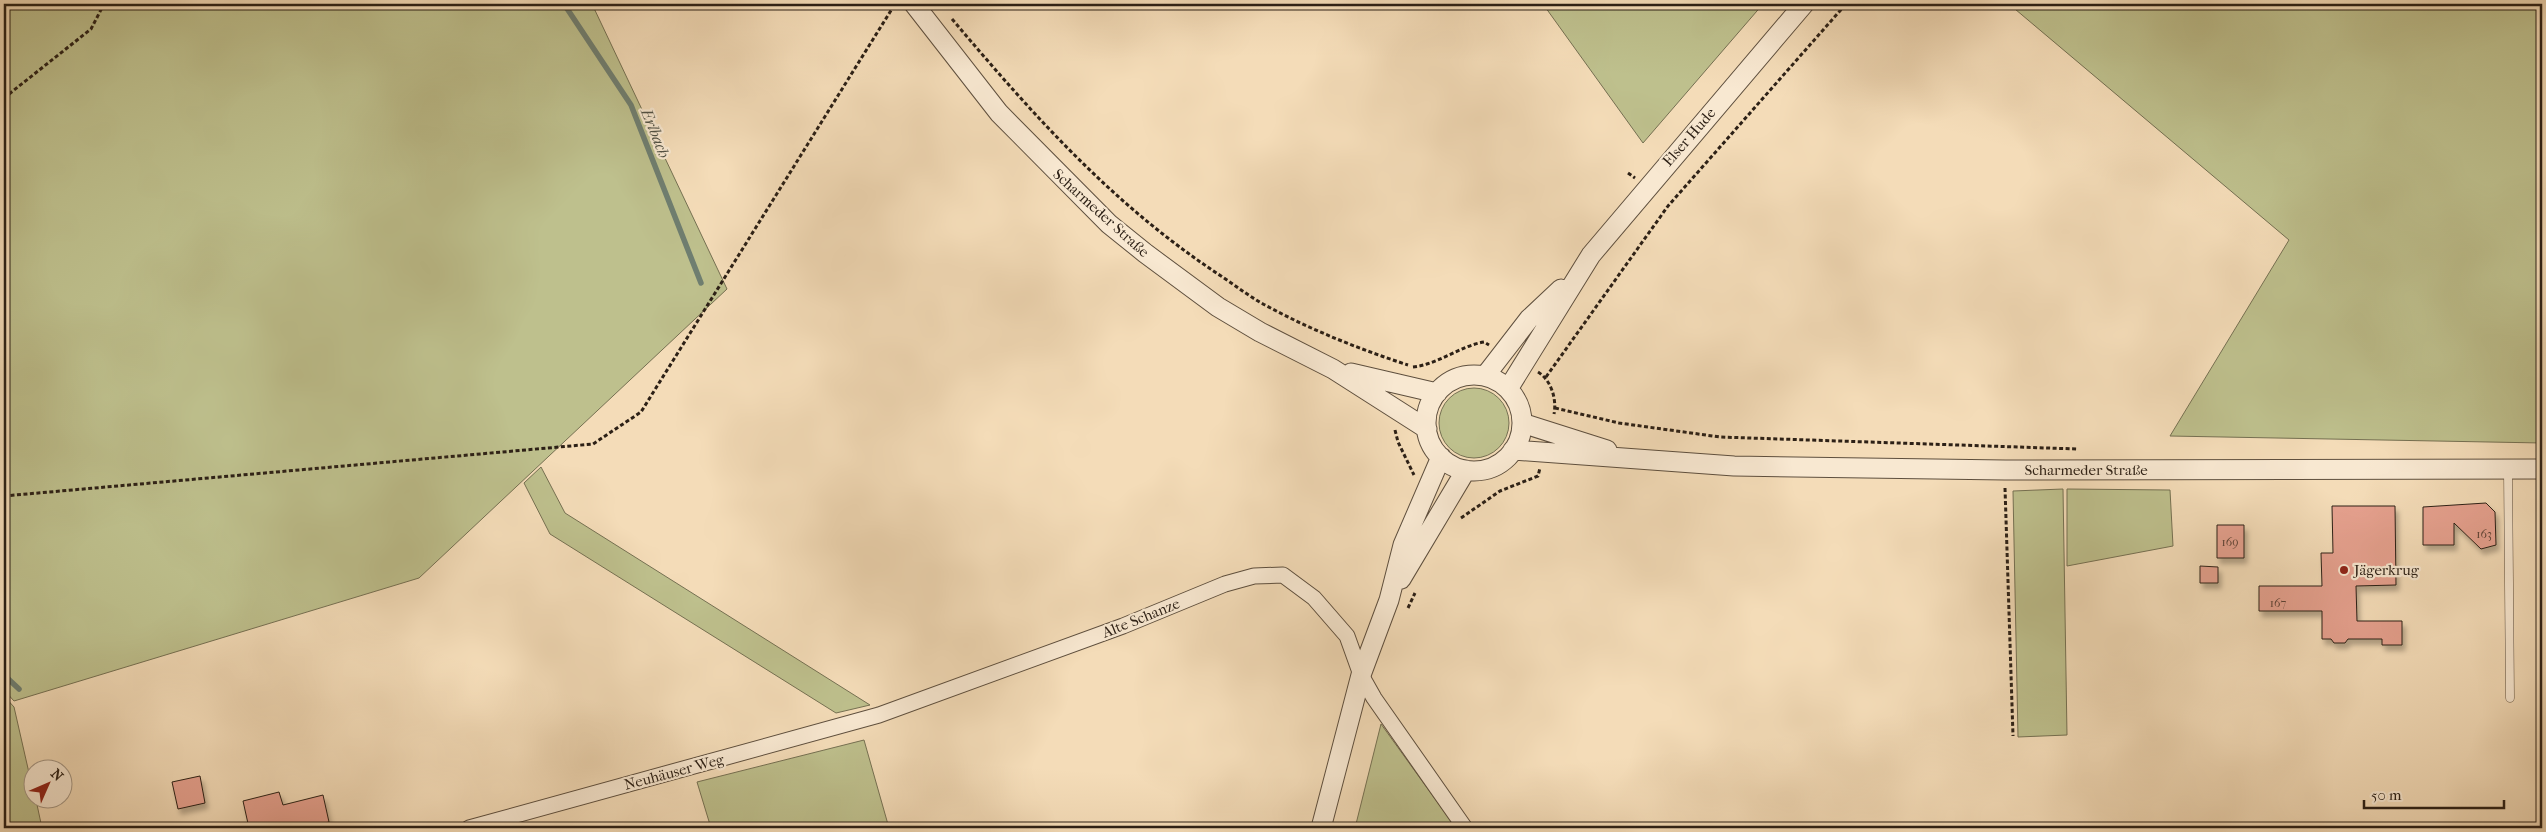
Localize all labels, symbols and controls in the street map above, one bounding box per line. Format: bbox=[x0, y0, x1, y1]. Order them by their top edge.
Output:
street label: Elser Hude bbox=[1659, 104, 1720, 170]
water label: Erlbach bbox=[637, 105, 674, 161]
street label: Scharmeder Straße bbox=[1049, 165, 1153, 261]
street label: Scharmeder Straße bbox=[2024, 461, 2148, 479]
house number: 163 bbox=[2476, 527, 2492, 541]
house number: 169 bbox=[2221, 535, 2239, 549]
place label: Jägerkrug bbox=[2353, 561, 2420, 579]
marker: Jägerkrug bbox=[2338, 564, 2350, 576]
street label: Alte Schanze bbox=[1099, 594, 1183, 642]
house number: 167 bbox=[2270, 596, 2286, 610]
street label: Neuhäuser Weg bbox=[622, 750, 727, 794]
north arrow bbox=[22, 760, 72, 810]
text: N bbox=[47, 765, 67, 785]
scale bar bbox=[2364, 777, 2504, 809]
text: 50 m bbox=[2371, 786, 2402, 804]

